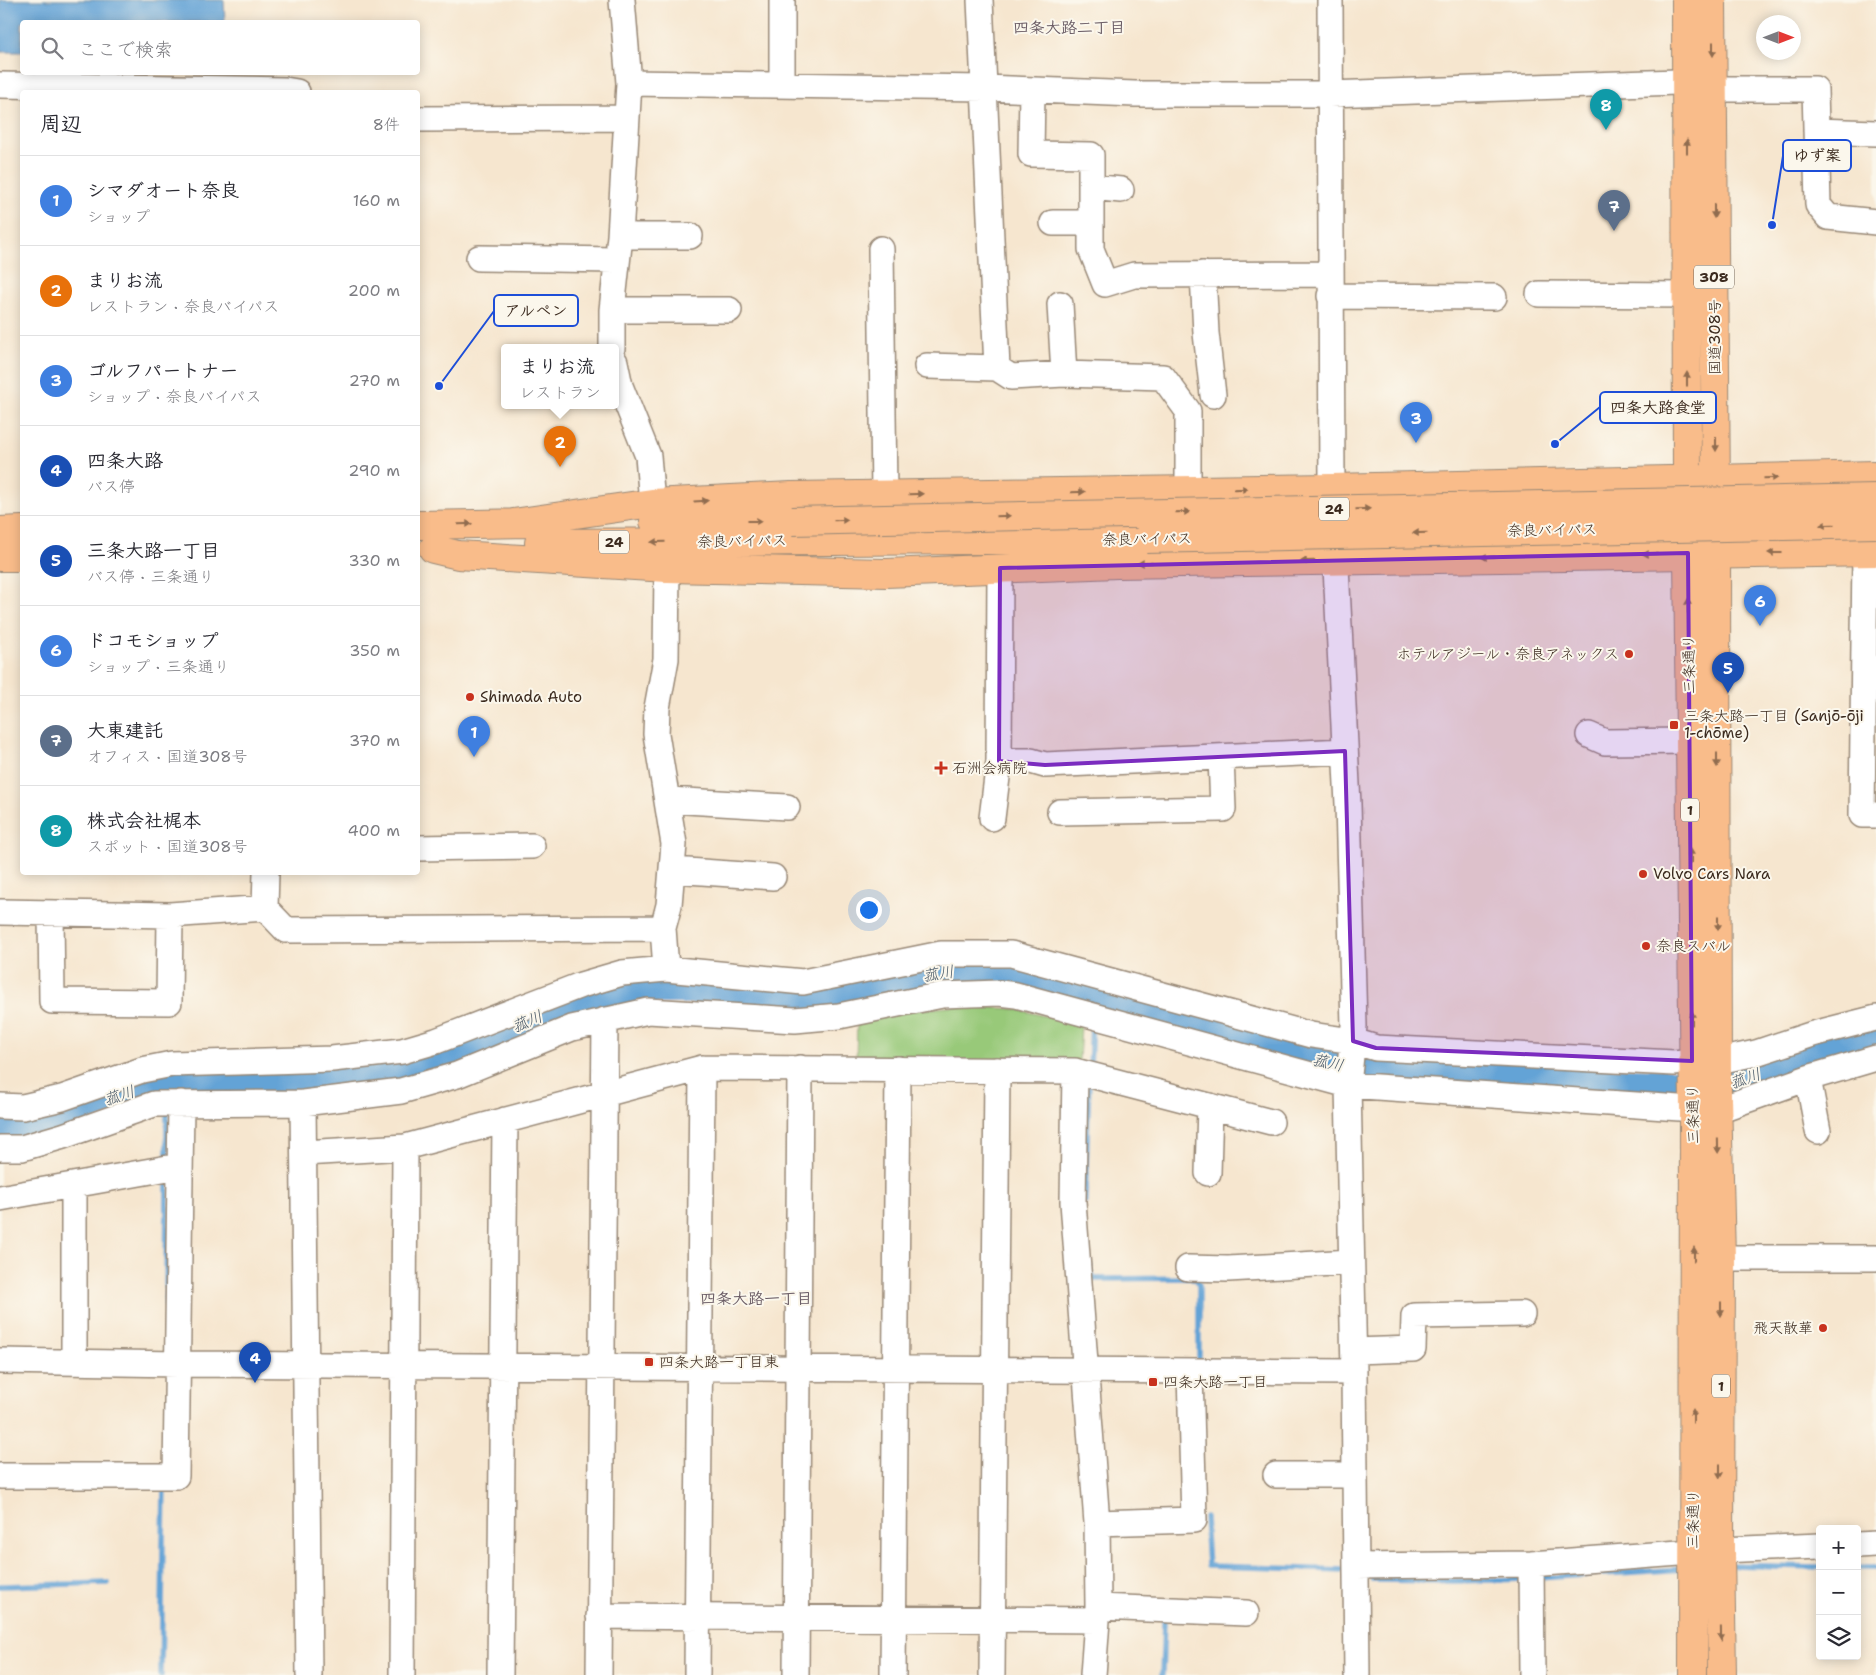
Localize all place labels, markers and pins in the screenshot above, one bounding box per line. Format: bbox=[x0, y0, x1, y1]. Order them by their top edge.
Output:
pin: 8 bbox=[1590, 89, 1622, 130]
callout: ゆず案 bbox=[1783, 140, 1851, 171]
pin: 7 bbox=[1598, 190, 1630, 231]
callout: アルペン bbox=[494, 295, 578, 326]
callout: 四条大路食堂 bbox=[1600, 392, 1716, 423]
pin: 3 bbox=[1400, 402, 1432, 443]
pin: 2 bbox=[544, 426, 576, 467]
pin: 6 bbox=[1744, 585, 1776, 626]
place label: ホテルアジール・奈良アネックス bbox=[1396, 644, 1619, 664]
marker: ホテルアジール・奈良アネックス bbox=[1623, 648, 1635, 660]
pin: 5 bbox=[1712, 652, 1744, 693]
place label: Shimada Auto bbox=[480, 687, 582, 707]
marker: Shimada Auto bbox=[464, 691, 476, 703]
place label: 三条大路一丁目 (Sanjō-ōji 1-chōme) bbox=[1684, 706, 1864, 743]
pin: 1 bbox=[458, 716, 490, 757]
marker: 三条大路一丁目 (Sanjō-ōji 1-chōme) bbox=[1668, 719, 1680, 731]
place label: 石洲会病院 bbox=[952, 758, 1027, 778]
marker: 石洲会病院 bbox=[934, 761, 948, 775]
place label: Volvo Cars Nara bbox=[1653, 864, 1771, 884]
marker: Volvo Cars Nara bbox=[1637, 868, 1649, 880]
place label: 奈良スバル bbox=[1656, 936, 1731, 956]
marker: 奈良スバル bbox=[1640, 940, 1652, 952]
place label: 飛天散華 bbox=[1753, 1318, 1813, 1338]
marker: 飛天散華 bbox=[1817, 1322, 1829, 1334]
pin: 4 bbox=[239, 1342, 271, 1383]
place label: 四条大路一丁目東 bbox=[659, 1352, 779, 1372]
marker: 四条大路一丁目東 bbox=[643, 1356, 655, 1368]
place label: 四条大路一丁目 bbox=[1163, 1372, 1268, 1392]
marker: 四条大路一丁目 bbox=[1147, 1376, 1159, 1388]

